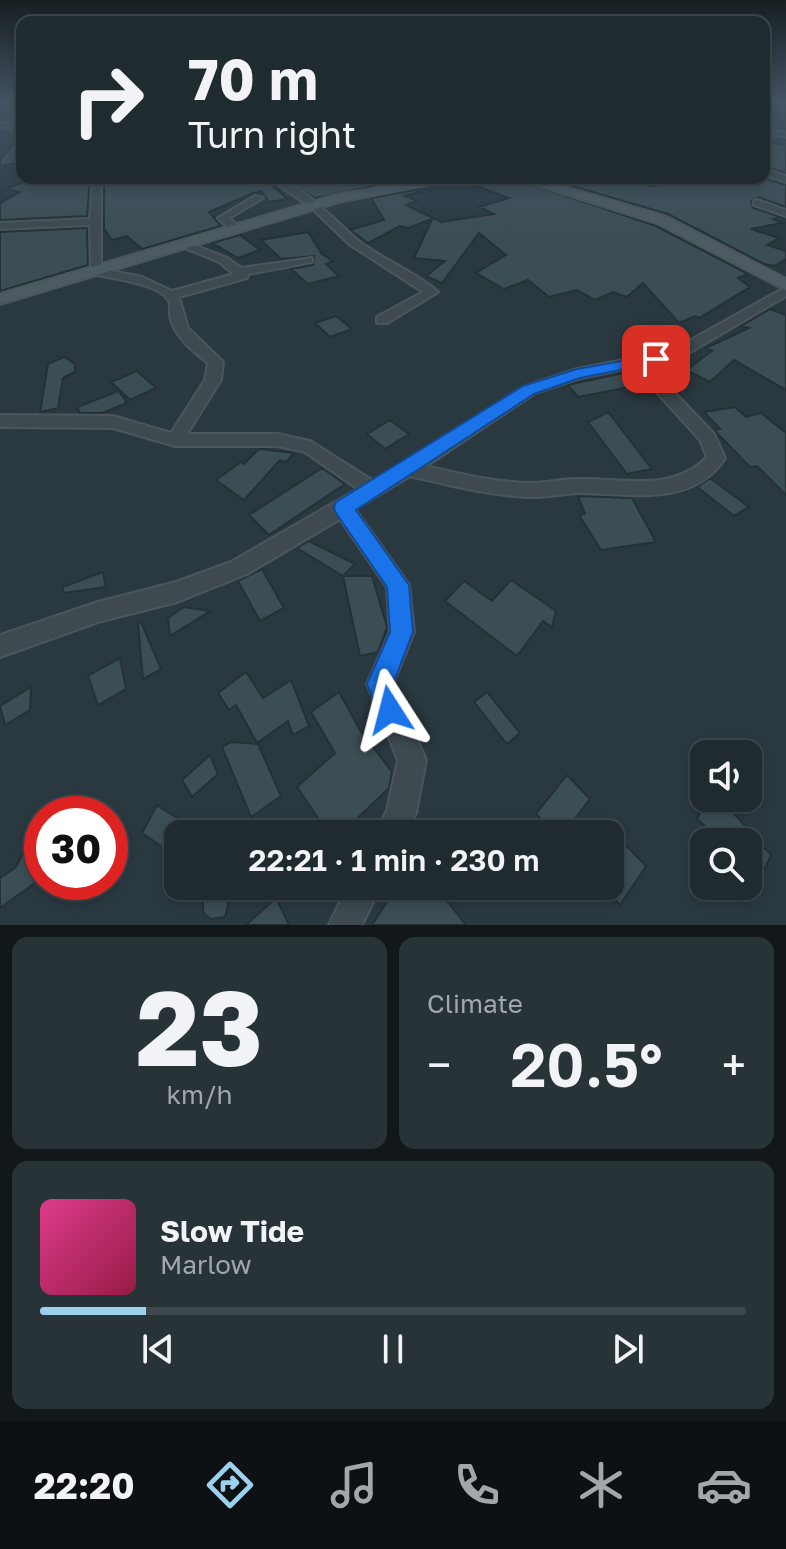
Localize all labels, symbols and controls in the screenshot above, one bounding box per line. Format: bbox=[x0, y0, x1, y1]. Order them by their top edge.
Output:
text: 70 m bbox=[188, 45, 318, 112]
icon: right bbox=[56, 48, 160, 152]
text: Turn right bbox=[188, 113, 356, 156]
pin bbox=[622, 325, 690, 393]
icon: arrive bbox=[634, 337, 678, 381]
position arrow bbox=[348, 668, 432, 752]
map controls bbox=[690, 740, 762, 900]
button: sound bbox=[690, 740, 762, 812]
speed limit sign: 30 bbox=[24, 796, 128, 900]
button: search bbox=[690, 828, 762, 900]
text: 22:21 · 1 min · 230 m bbox=[248, 842, 540, 878]
text: 23 bbox=[136, 964, 263, 1089]
text: Climate bbox=[427, 988, 523, 1019]
text: 20.5° bbox=[510, 1028, 663, 1100]
text: − bbox=[427, 1038, 451, 1091]
text: + bbox=[722, 1038, 746, 1091]
text: km/h bbox=[166, 1079, 233, 1110]
text: Slow Tide bbox=[160, 1213, 304, 1249]
text: Marlow bbox=[160, 1249, 252, 1280]
icon: previous bbox=[136, 1327, 180, 1371]
icon: pause bbox=[371, 1327, 415, 1371]
icon: next bbox=[606, 1327, 650, 1371]
icon: directions bbox=[202, 1457, 258, 1513]
icon: music bbox=[326, 1457, 382, 1513]
icon: phone bbox=[449, 1457, 505, 1513]
icon: climate bbox=[573, 1457, 629, 1513]
icon: car bbox=[696, 1457, 752, 1513]
text: 22:20 bbox=[34, 1464, 135, 1507]

